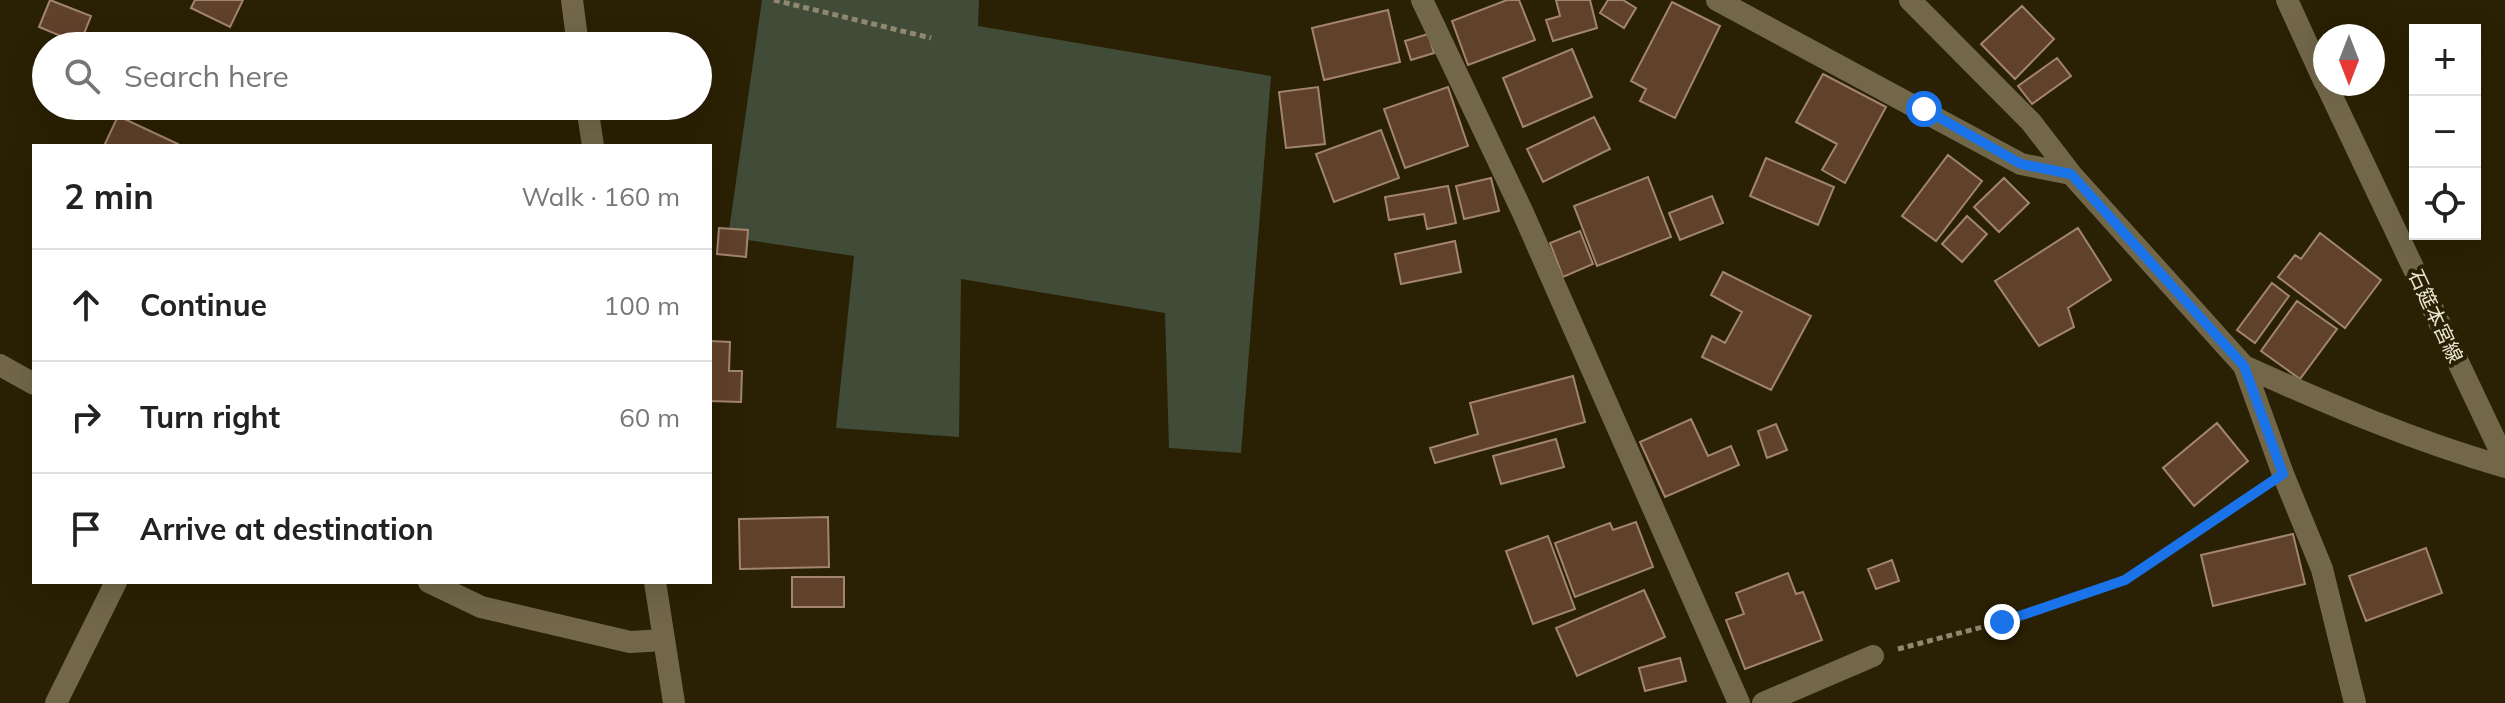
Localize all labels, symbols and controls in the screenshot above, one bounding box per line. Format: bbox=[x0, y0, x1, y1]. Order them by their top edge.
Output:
north arrow bbox=[2313, 24, 2385, 96]
map controls bbox=[2409, 24, 2481, 240]
button: + bbox=[2409, 24, 2481, 96]
search box bbox=[32, 32, 712, 120]
icon: search bbox=[60, 54, 104, 98]
text: Search here bbox=[124, 57, 289, 95]
route start bbox=[1906, 91, 1942, 127]
button: − bbox=[2409, 96, 2481, 168]
button: locate bbox=[2409, 168, 2481, 240]
text: 2 min bbox=[64, 175, 154, 218]
text: Walk · 160 m bbox=[521, 180, 680, 213]
street label: 石筵本宮線 bbox=[2404, 265, 2468, 367]
icon: ahead bbox=[64, 283, 108, 327]
text: Continue bbox=[140, 286, 267, 324]
text: 100 m bbox=[604, 289, 680, 322]
icon: right bbox=[64, 395, 108, 439]
text: Turn right bbox=[140, 398, 280, 436]
text: 60 m bbox=[619, 401, 680, 434]
icon: arrive bbox=[64, 507, 108, 551]
text: Arrive at destination bbox=[140, 510, 434, 548]
route end bbox=[1984, 604, 2020, 640]

